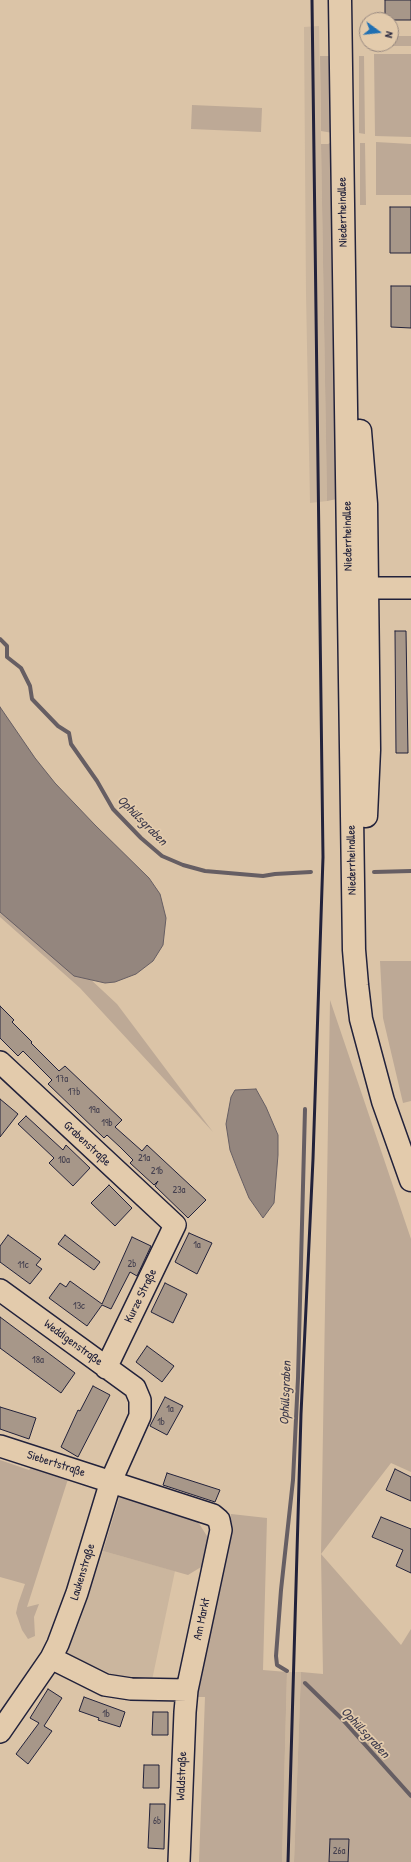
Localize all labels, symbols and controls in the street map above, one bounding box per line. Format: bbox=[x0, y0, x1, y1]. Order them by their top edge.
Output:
north arrow bbox=[359, 12, 399, 52]
text: N bbox=[382, 30, 397, 39]
street label: Niederrheinallee bbox=[335, 177, 351, 247]
street label: Niederrheinallee bbox=[340, 501, 356, 571]
water label: Ophülsgraben bbox=[114, 793, 170, 849]
street label: Niederrheinallee bbox=[344, 825, 360, 895]
house number: 17a bbox=[56, 1073, 68, 1085]
house number: 17b bbox=[68, 1086, 80, 1098]
house number: 19a bbox=[88, 1104, 100, 1116]
house number: 19b bbox=[101, 1117, 113, 1129]
street label: Grabenstraße bbox=[60, 1118, 114, 1170]
house number: 21a bbox=[138, 1152, 150, 1164]
house number: 10a bbox=[58, 1154, 70, 1166]
house number: 21b bbox=[151, 1165, 163, 1177]
house number: 23a bbox=[172, 1184, 186, 1196]
house number: 1a bbox=[193, 1239, 201, 1251]
house number: 2b bbox=[128, 1258, 136, 1270]
house number: 11c bbox=[17, 1259, 29, 1271]
street label: Kurze Straße bbox=[122, 1267, 160, 1325]
house number: 13c bbox=[73, 1300, 85, 1312]
street label: Weddigenstraße bbox=[41, 1317, 105, 1369]
house number: 18a bbox=[32, 1354, 44, 1366]
water label: Ophülsgraben bbox=[277, 1361, 295, 1425]
house number: 1a bbox=[166, 1403, 174, 1415]
house number: 1b bbox=[157, 1416, 165, 1428]
street label: Siebertstraße bbox=[25, 1448, 87, 1480]
street label: Laukenstraße bbox=[68, 1542, 98, 1602]
street label: Am Markt bbox=[191, 1597, 213, 1641]
water label: Ophülsgraben bbox=[337, 1704, 393, 1762]
house number: 1b bbox=[102, 1708, 110, 1720]
street label: Waldstraße bbox=[174, 1751, 190, 1801]
house number: 6b bbox=[153, 1815, 161, 1827]
house number: 26a bbox=[333, 1845, 345, 1857]

